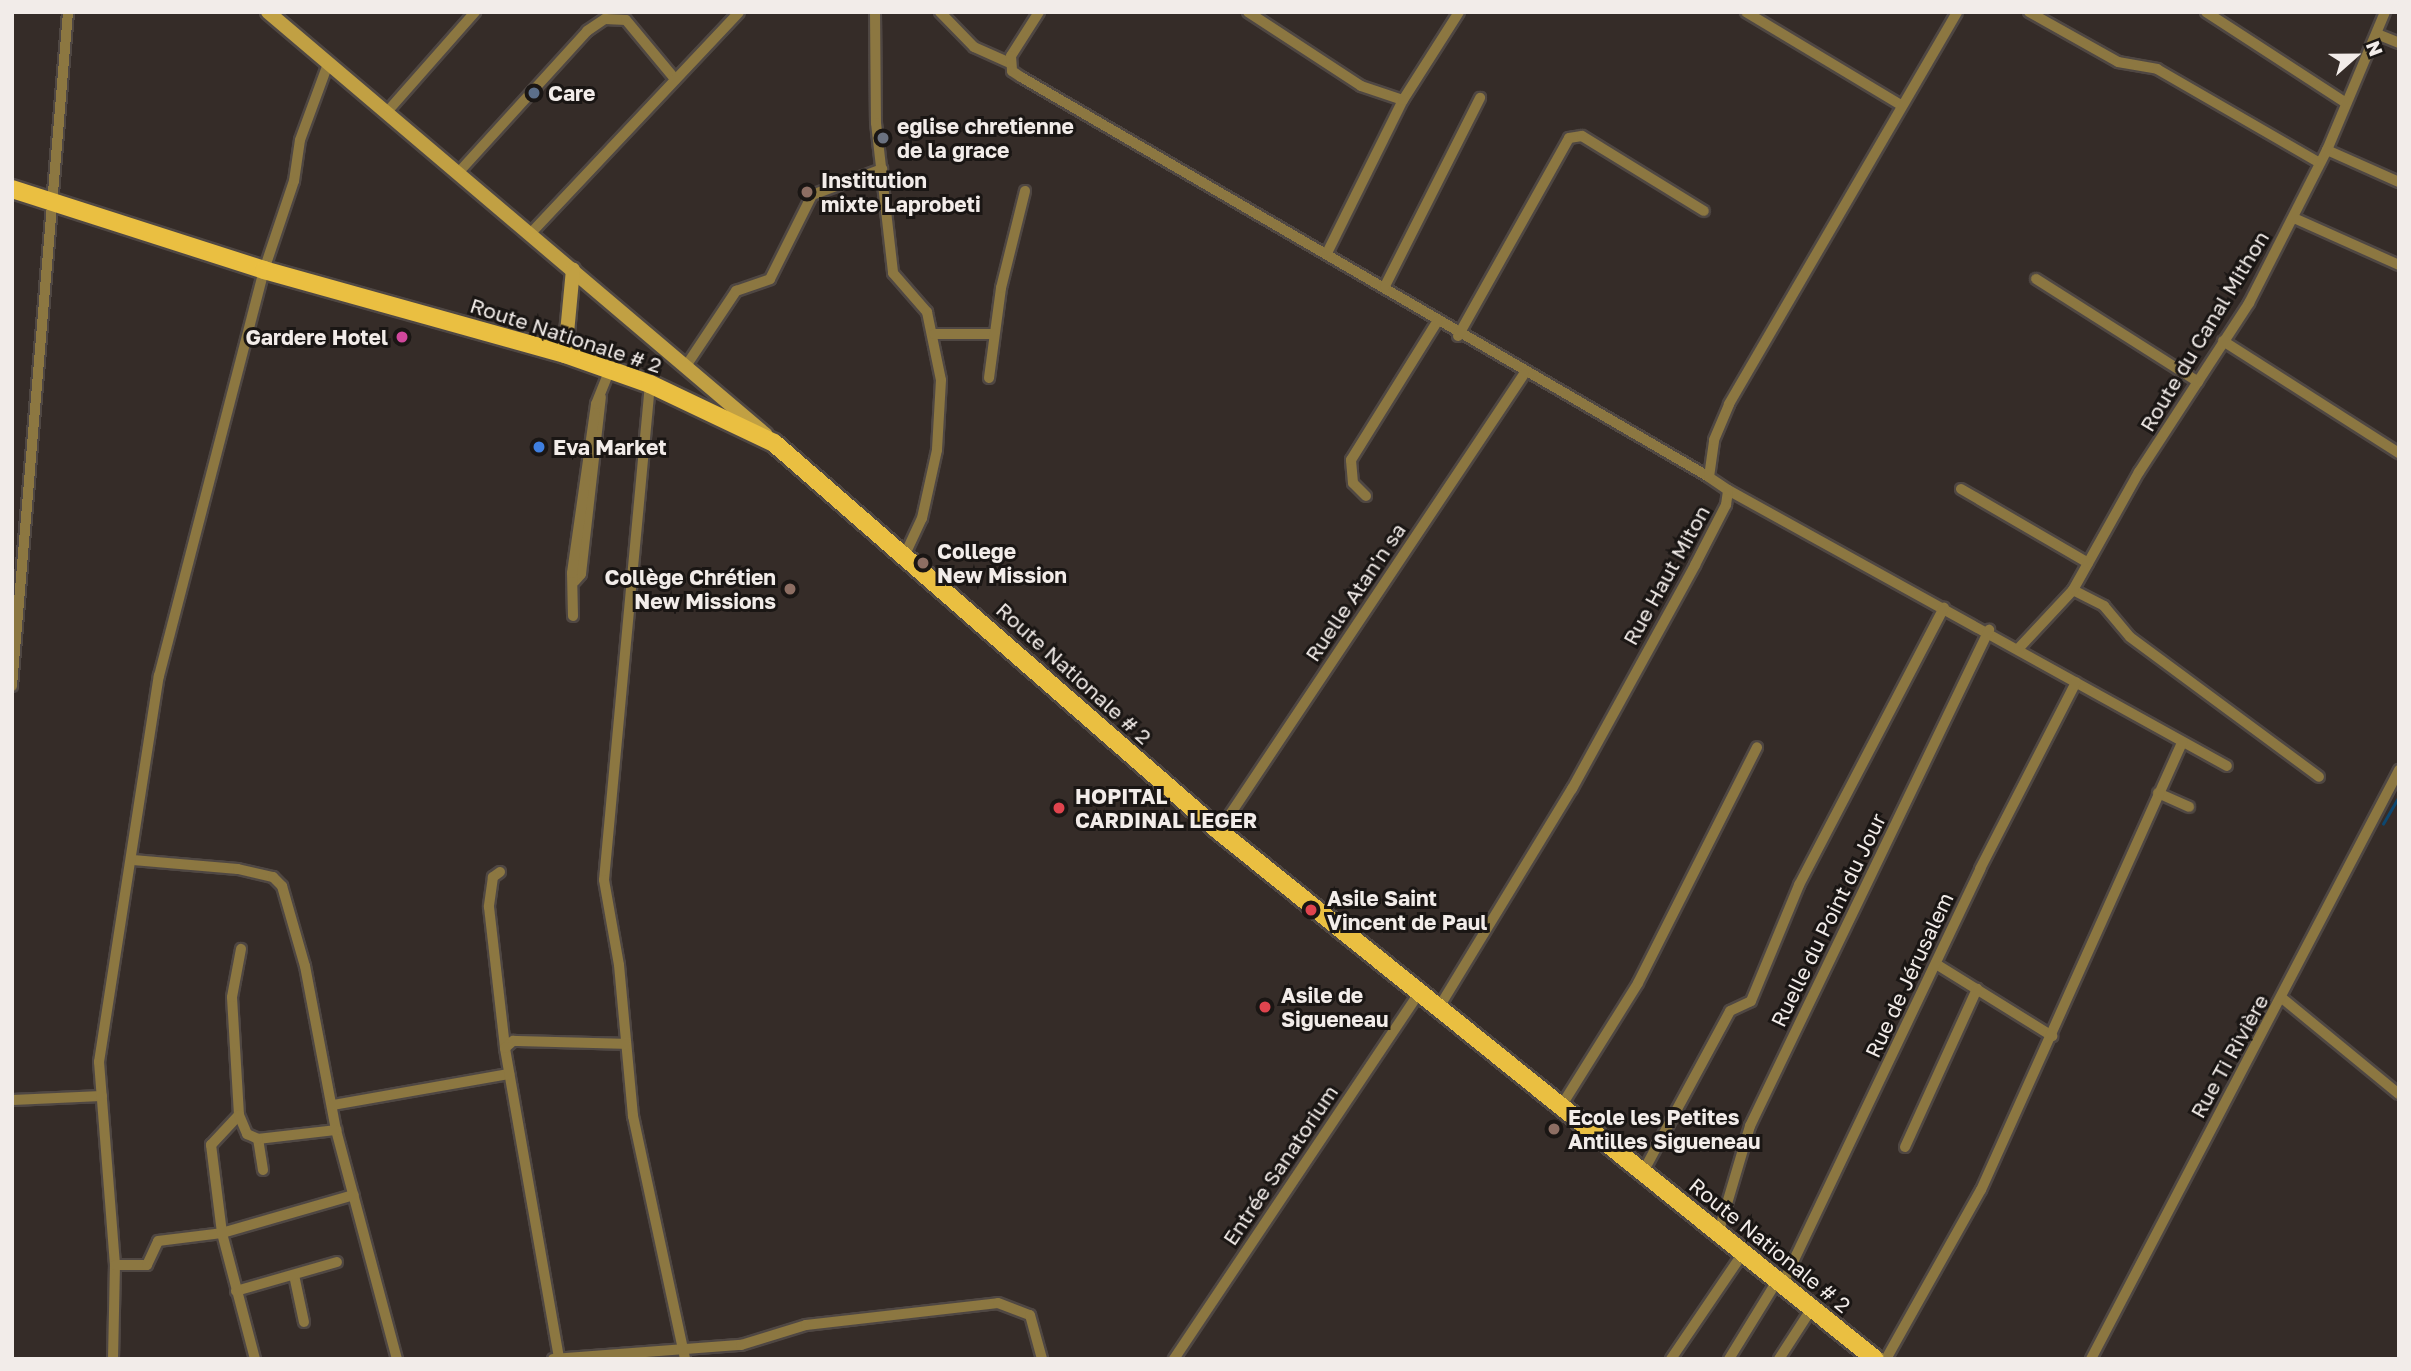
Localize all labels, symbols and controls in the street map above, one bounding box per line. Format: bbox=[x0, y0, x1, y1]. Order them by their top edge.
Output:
north arrow bbox=[2320, 21, 2390, 91]
text: N bbox=[2362, 37, 2388, 59]
place label: Care bbox=[548, 80, 595, 106]
marker: Care bbox=[526, 85, 542, 101]
place label: eglise chretienne de la grace bbox=[897, 113, 1074, 163]
marker: eglise chretienne de la grace bbox=[875, 130, 891, 146]
place label: Institution mixte Laprobeti bbox=[821, 167, 981, 217]
marker: Institution mixte Laprobeti bbox=[799, 184, 815, 200]
street label: Route du Canal Mithon bbox=[2134, 226, 2274, 436]
street label: Route Nationale # 2 bbox=[467, 292, 665, 378]
place label: Gardere Hotel bbox=[245, 324, 388, 350]
marker: Gardere Hotel bbox=[394, 329, 410, 345]
place label: Eva Market bbox=[553, 434, 667, 460]
marker: Eva Market bbox=[531, 439, 547, 455]
street label: Rue Haut Miton bbox=[1617, 501, 1715, 649]
street label: Ruelle Atan'n sa bbox=[1299, 518, 1411, 666]
place label: College New Mission bbox=[937, 538, 1067, 588]
marker: College New Mission bbox=[915, 555, 931, 571]
place label: Collège Chrétien New Missions bbox=[605, 564, 776, 614]
marker: Collège Chrétien New Missions bbox=[782, 581, 798, 597]
street label: Route Nationale # 2 bbox=[991, 597, 1157, 749]
place label: HOPITAL CARDINAL LEGER bbox=[1075, 783, 1257, 833]
marker: HOPITAL CARDINAL LEGER bbox=[1049, 798, 1069, 818]
street label: Ruelle du Point du Jour bbox=[1765, 809, 1891, 1031]
place label: Asile Saint Vincent de Paul bbox=[1327, 885, 1487, 935]
street label: Rue de Jérusalem bbox=[1860, 888, 1958, 1062]
marker: Asile Saint Vincent de Paul bbox=[1301, 900, 1321, 920]
place label: Asile de Sigueneau bbox=[1281, 982, 1388, 1032]
street label: Rue Ti Rivière bbox=[2185, 990, 2273, 1122]
marker: Asile de Sigueneau bbox=[1255, 997, 1275, 1017]
street label: Entrée Sanatorium bbox=[1217, 1080, 1343, 1250]
place label: Ecole les Petites Antilles Sigueneau bbox=[1568, 1104, 1761, 1154]
marker: Ecole les Petites Antilles Sigueneau bbox=[1546, 1121, 1562, 1137]
street label: Route Nationale # 2 bbox=[1684, 1172, 1856, 1318]

